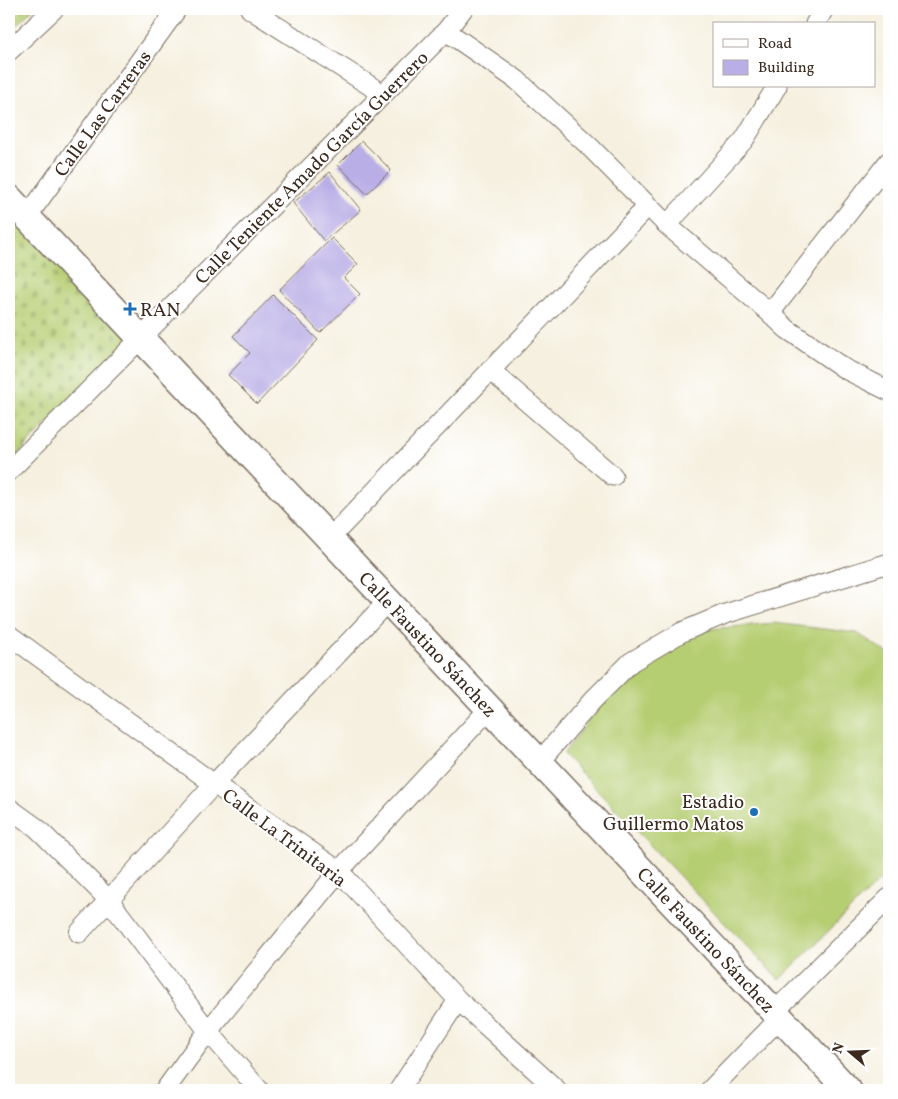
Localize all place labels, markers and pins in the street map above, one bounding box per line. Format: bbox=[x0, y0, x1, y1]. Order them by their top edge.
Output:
place label: RAN bbox=[140, 298, 180, 324]
marker: RAN bbox=[124, 303, 136, 315]
place label: Estadio Guillermo Matos bbox=[603, 790, 744, 838]
marker: Estadio Guillermo Matos bbox=[748, 806, 760, 818]

